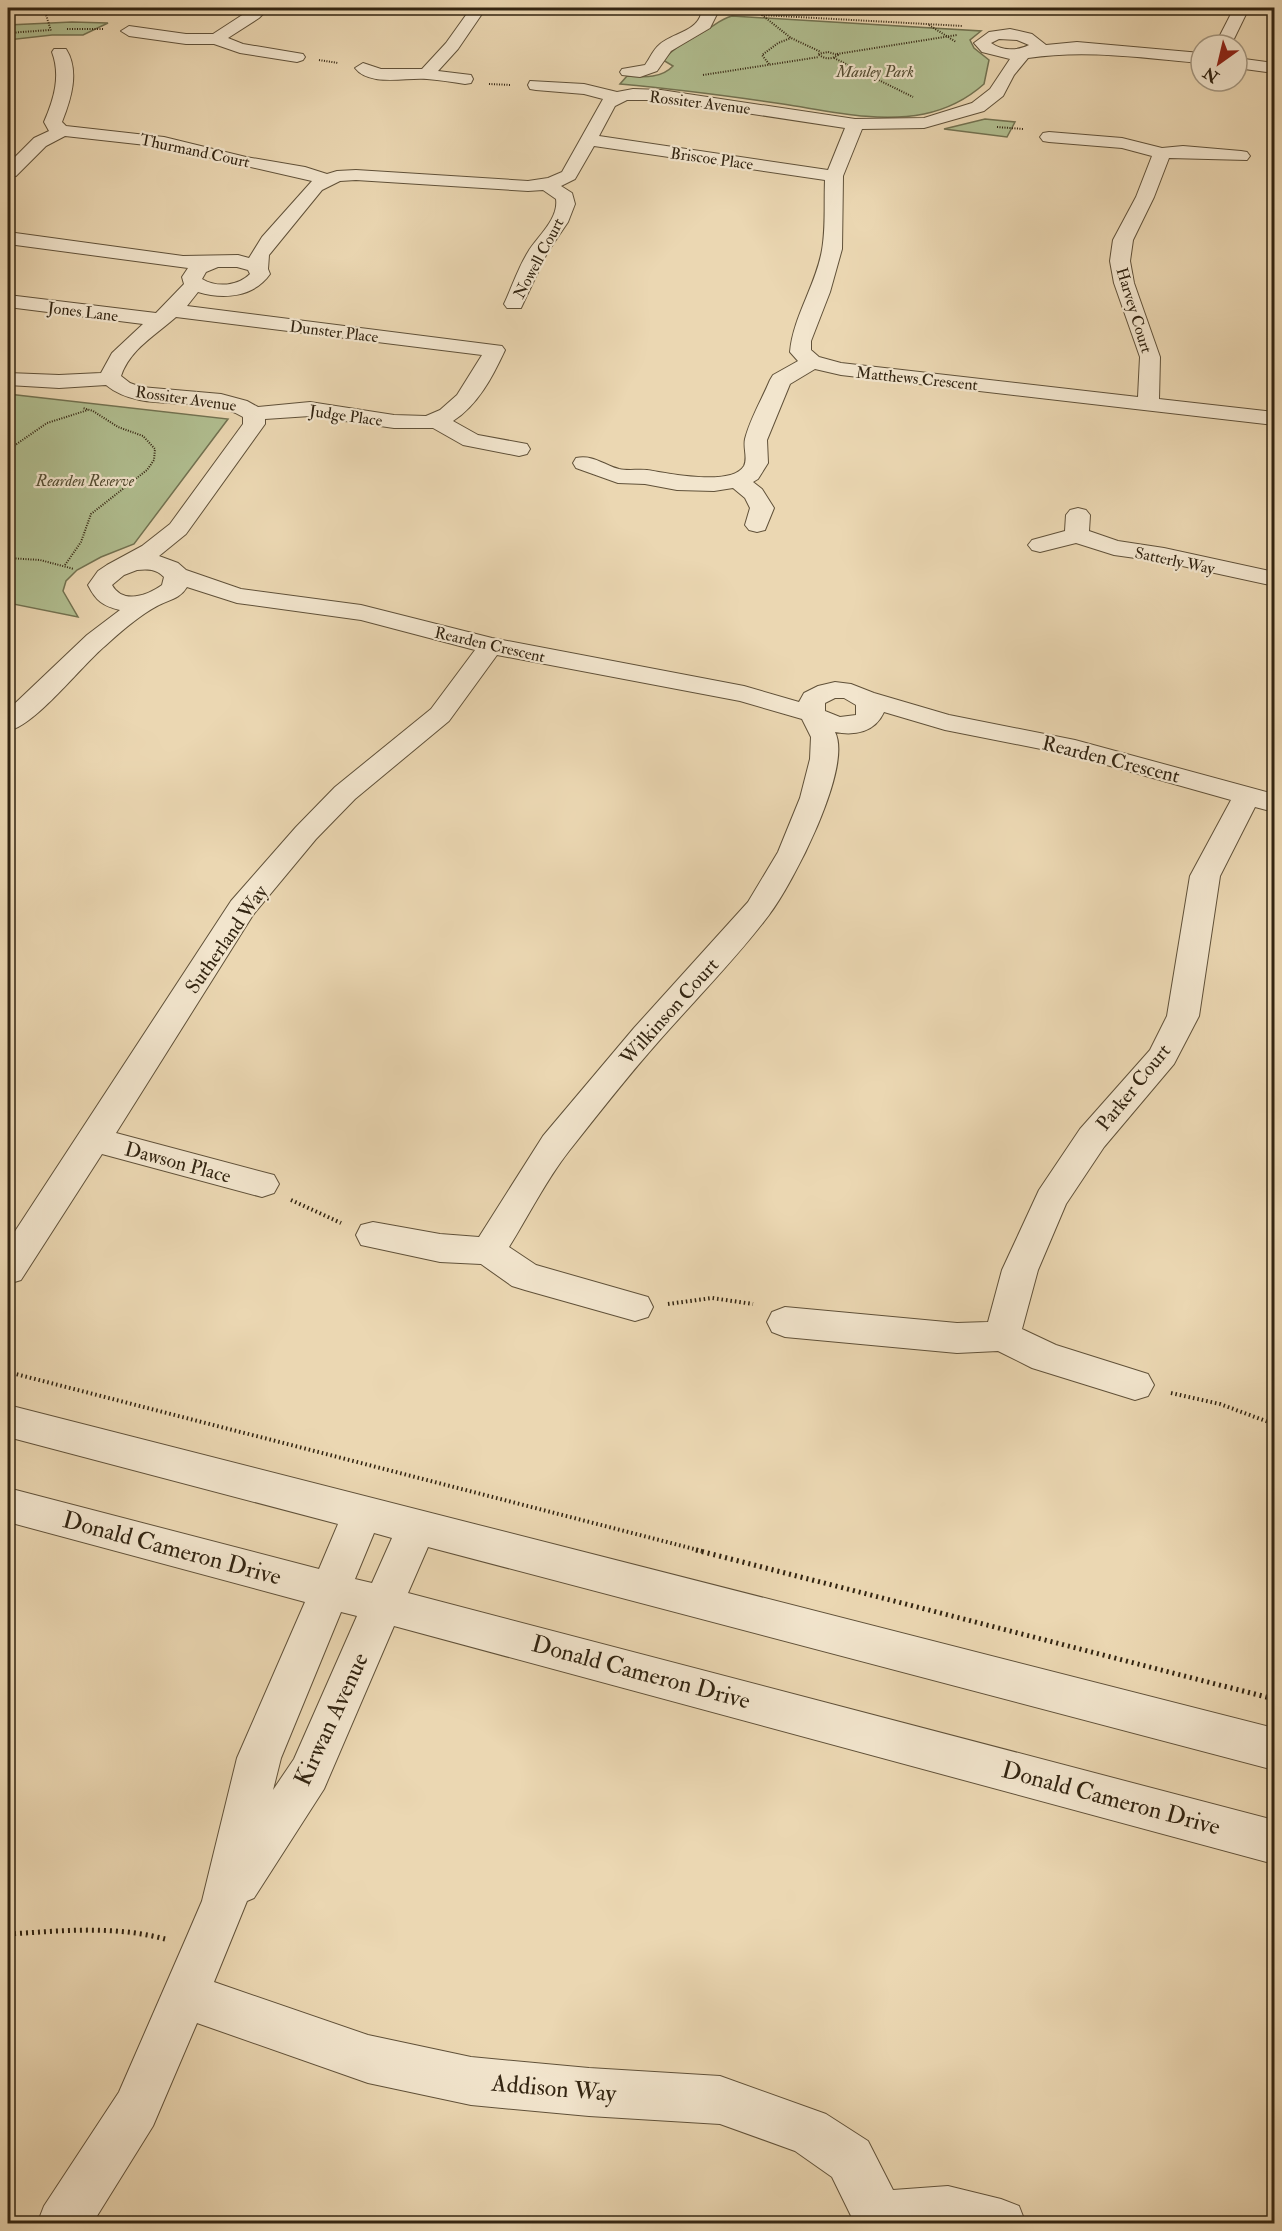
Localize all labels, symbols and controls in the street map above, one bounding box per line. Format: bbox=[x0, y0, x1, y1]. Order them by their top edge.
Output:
north arrow bbox=[1189, 33, 1249, 93]
park label: Manley Park bbox=[835, 62, 914, 82]
text: N bbox=[1199, 62, 1224, 87]
street label: Rossiter Avenue bbox=[648, 87, 752, 119]
street label: Thurmand Court bbox=[138, 130, 251, 172]
street label: Briscoe Place bbox=[669, 143, 755, 175]
street label: Nowell Court bbox=[509, 215, 568, 302]
street label: Harvey Court bbox=[1112, 265, 1157, 356]
street label: Jones Lane bbox=[45, 298, 120, 327]
street label: Dunster Place bbox=[288, 317, 380, 347]
street label: Matthews Crescent bbox=[855, 363, 979, 395]
street label: Rossiter Avenue bbox=[134, 382, 238, 416]
street label: Judge Place bbox=[307, 401, 384, 432]
park label: Rearden Reserve bbox=[35, 471, 135, 491]
street label: Satterly Way bbox=[1133, 543, 1218, 579]
street label: Rearden Crescent bbox=[433, 623, 547, 667]
street label: Rearden Crescent bbox=[1039, 730, 1183, 789]
street label: Sutherland Way bbox=[180, 879, 274, 999]
street label: Wilkinson Court bbox=[614, 952, 724, 1071]
street label: Parker Court bbox=[1091, 1038, 1176, 1136]
street label: Dawson Place bbox=[122, 1136, 234, 1189]
street label: Donald Cameron Drive bbox=[59, 1504, 285, 1593]
street label: Donald Cameron Drive bbox=[528, 1628, 754, 1717]
street label: Kirwan Avenue bbox=[287, 1648, 376, 1791]
street label: Donald Cameron Drive bbox=[998, 1754, 1224, 1843]
street label: Addison Way bbox=[489, 2068, 618, 2109]

